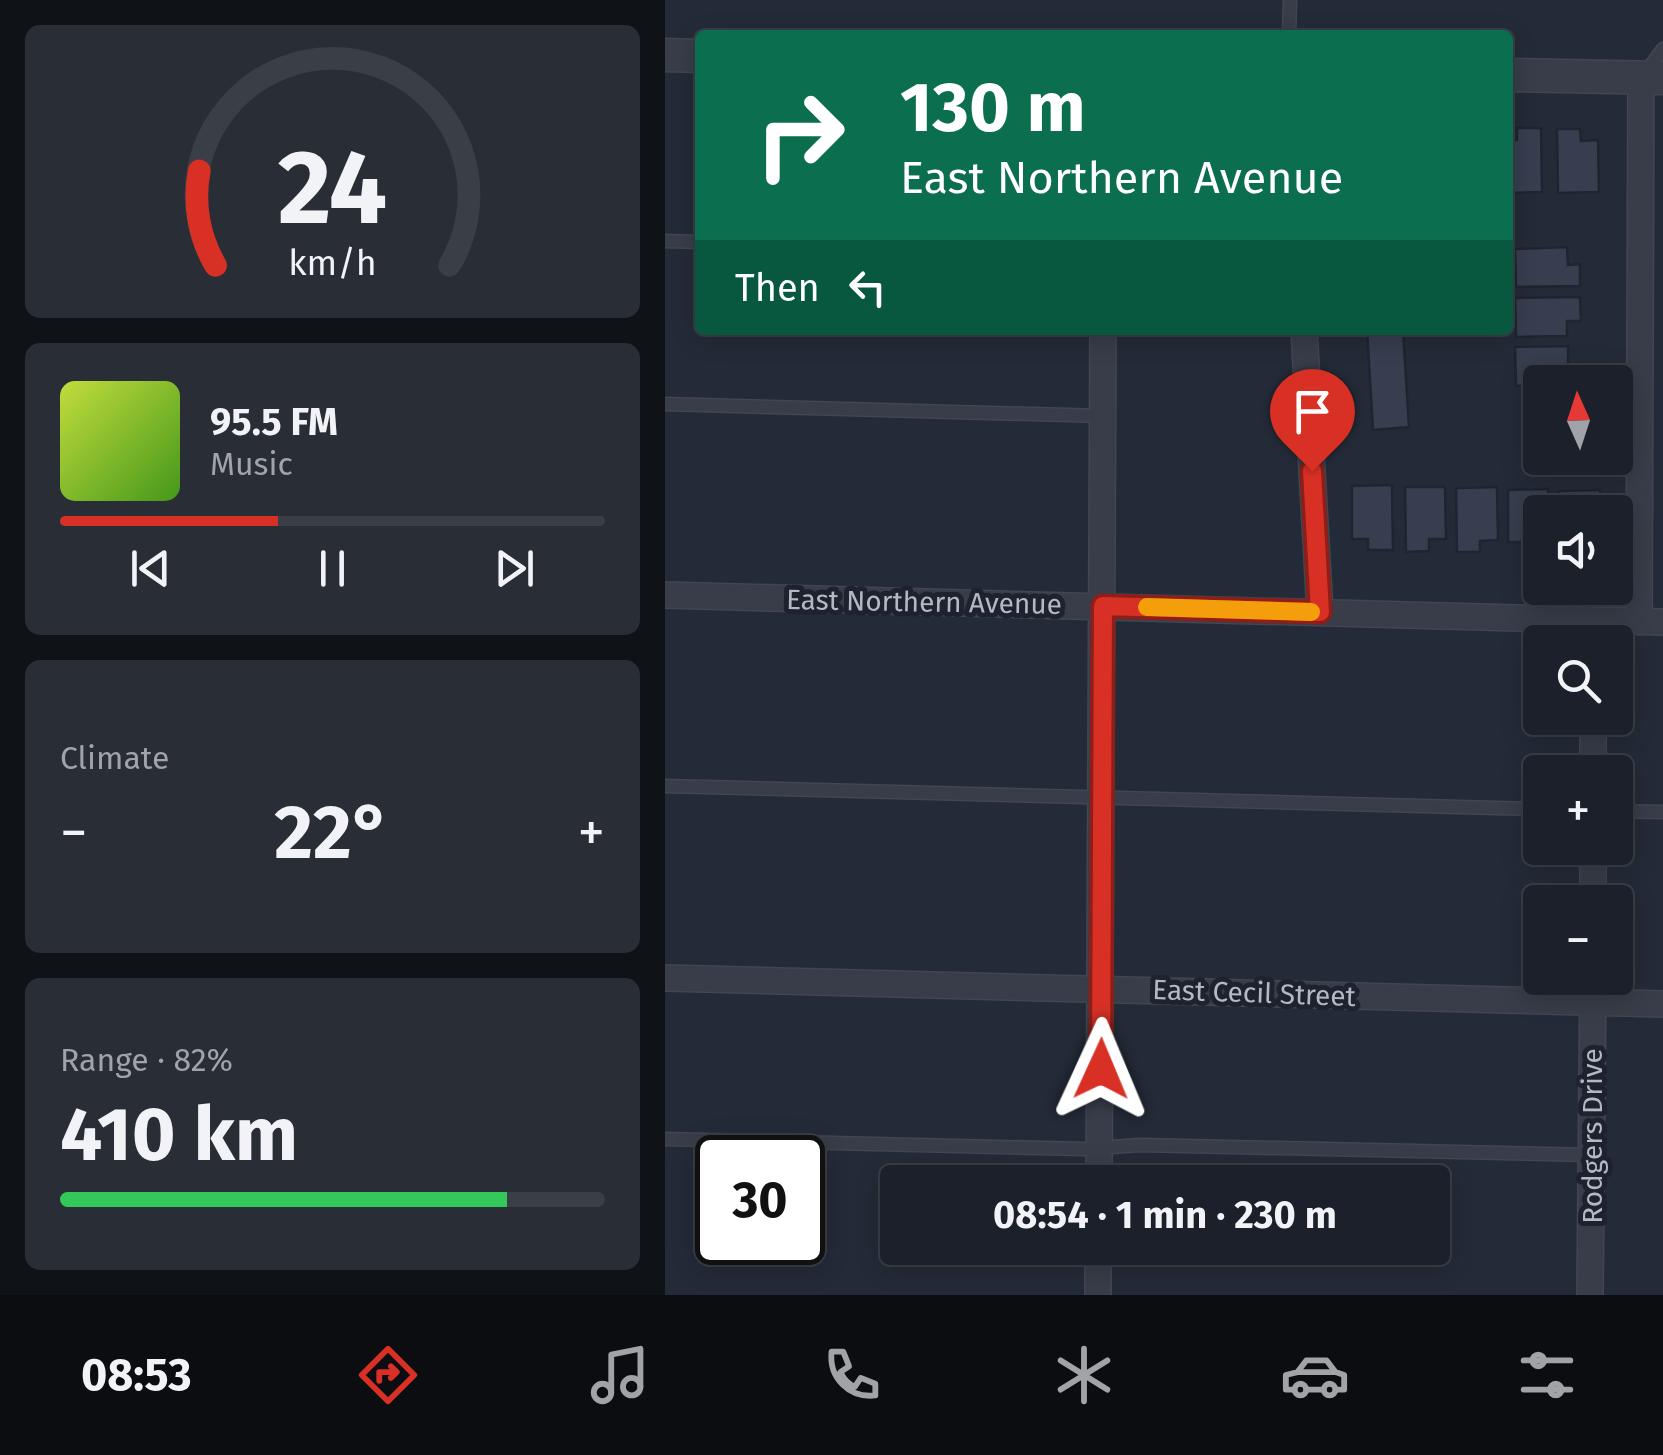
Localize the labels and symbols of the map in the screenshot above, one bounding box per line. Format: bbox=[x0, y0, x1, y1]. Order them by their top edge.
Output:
north arrow bbox=[1523, 365, 1633, 475]
pin bbox=[1270, 369, 1355, 472]
street label: East Northern Avenue bbox=[786, 583, 1062, 621]
street label: East Cecil Street bbox=[1152, 973, 1357, 1013]
position arrow bbox=[1049, 1017, 1153, 1121]
street label: Rodgers Drive bbox=[1576, 1048, 1609, 1224]
speed limit sign: 30 bbox=[695, 1135, 825, 1265]

